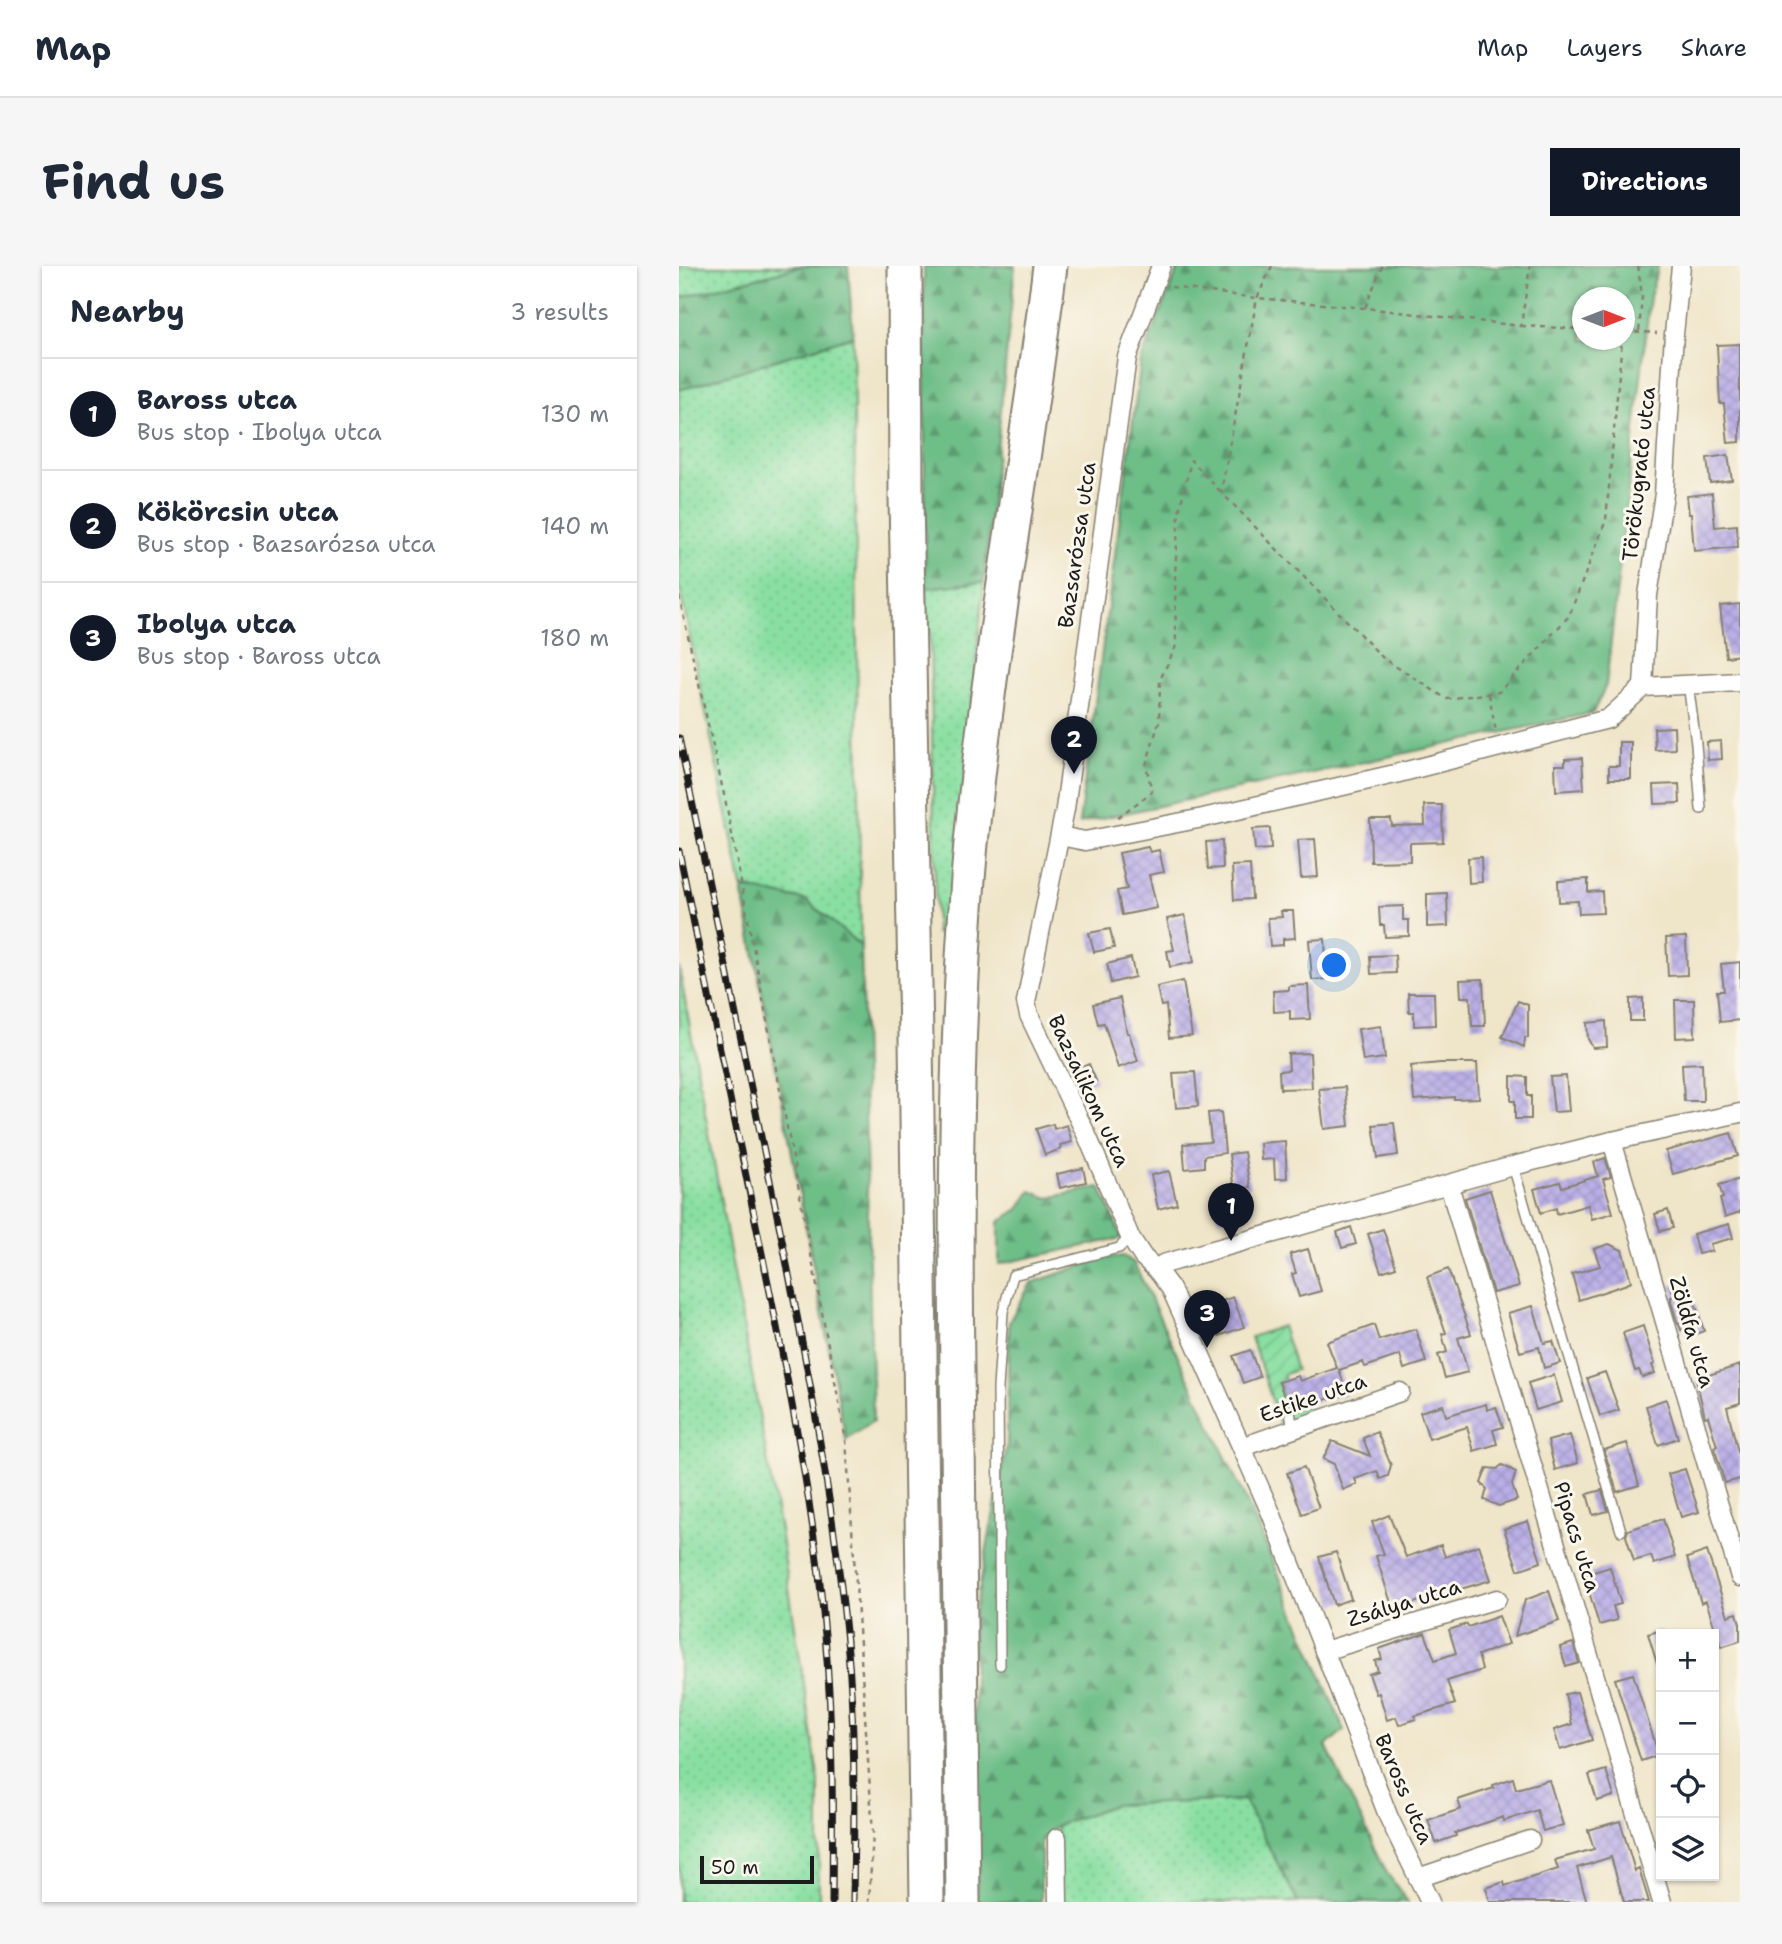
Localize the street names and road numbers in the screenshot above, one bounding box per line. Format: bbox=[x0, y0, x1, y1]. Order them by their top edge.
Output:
street label: Törökugrató utca bbox=[1616, 385, 1662, 563]
street label: Bazsarózsa utca bbox=[1051, 460, 1103, 630]
street label: Bazsalikom utca bbox=[1041, 1010, 1137, 1172]
street label: Zöldfa utca bbox=[1663, 1273, 1721, 1391]
street label: Estike utca bbox=[1256, 1367, 1370, 1429]
street label: Pipacs utca bbox=[1547, 1478, 1607, 1596]
street label: Zsálya utca bbox=[1344, 1572, 1464, 1634]
street label: Baross utca bbox=[1368, 1729, 1440, 1849]

